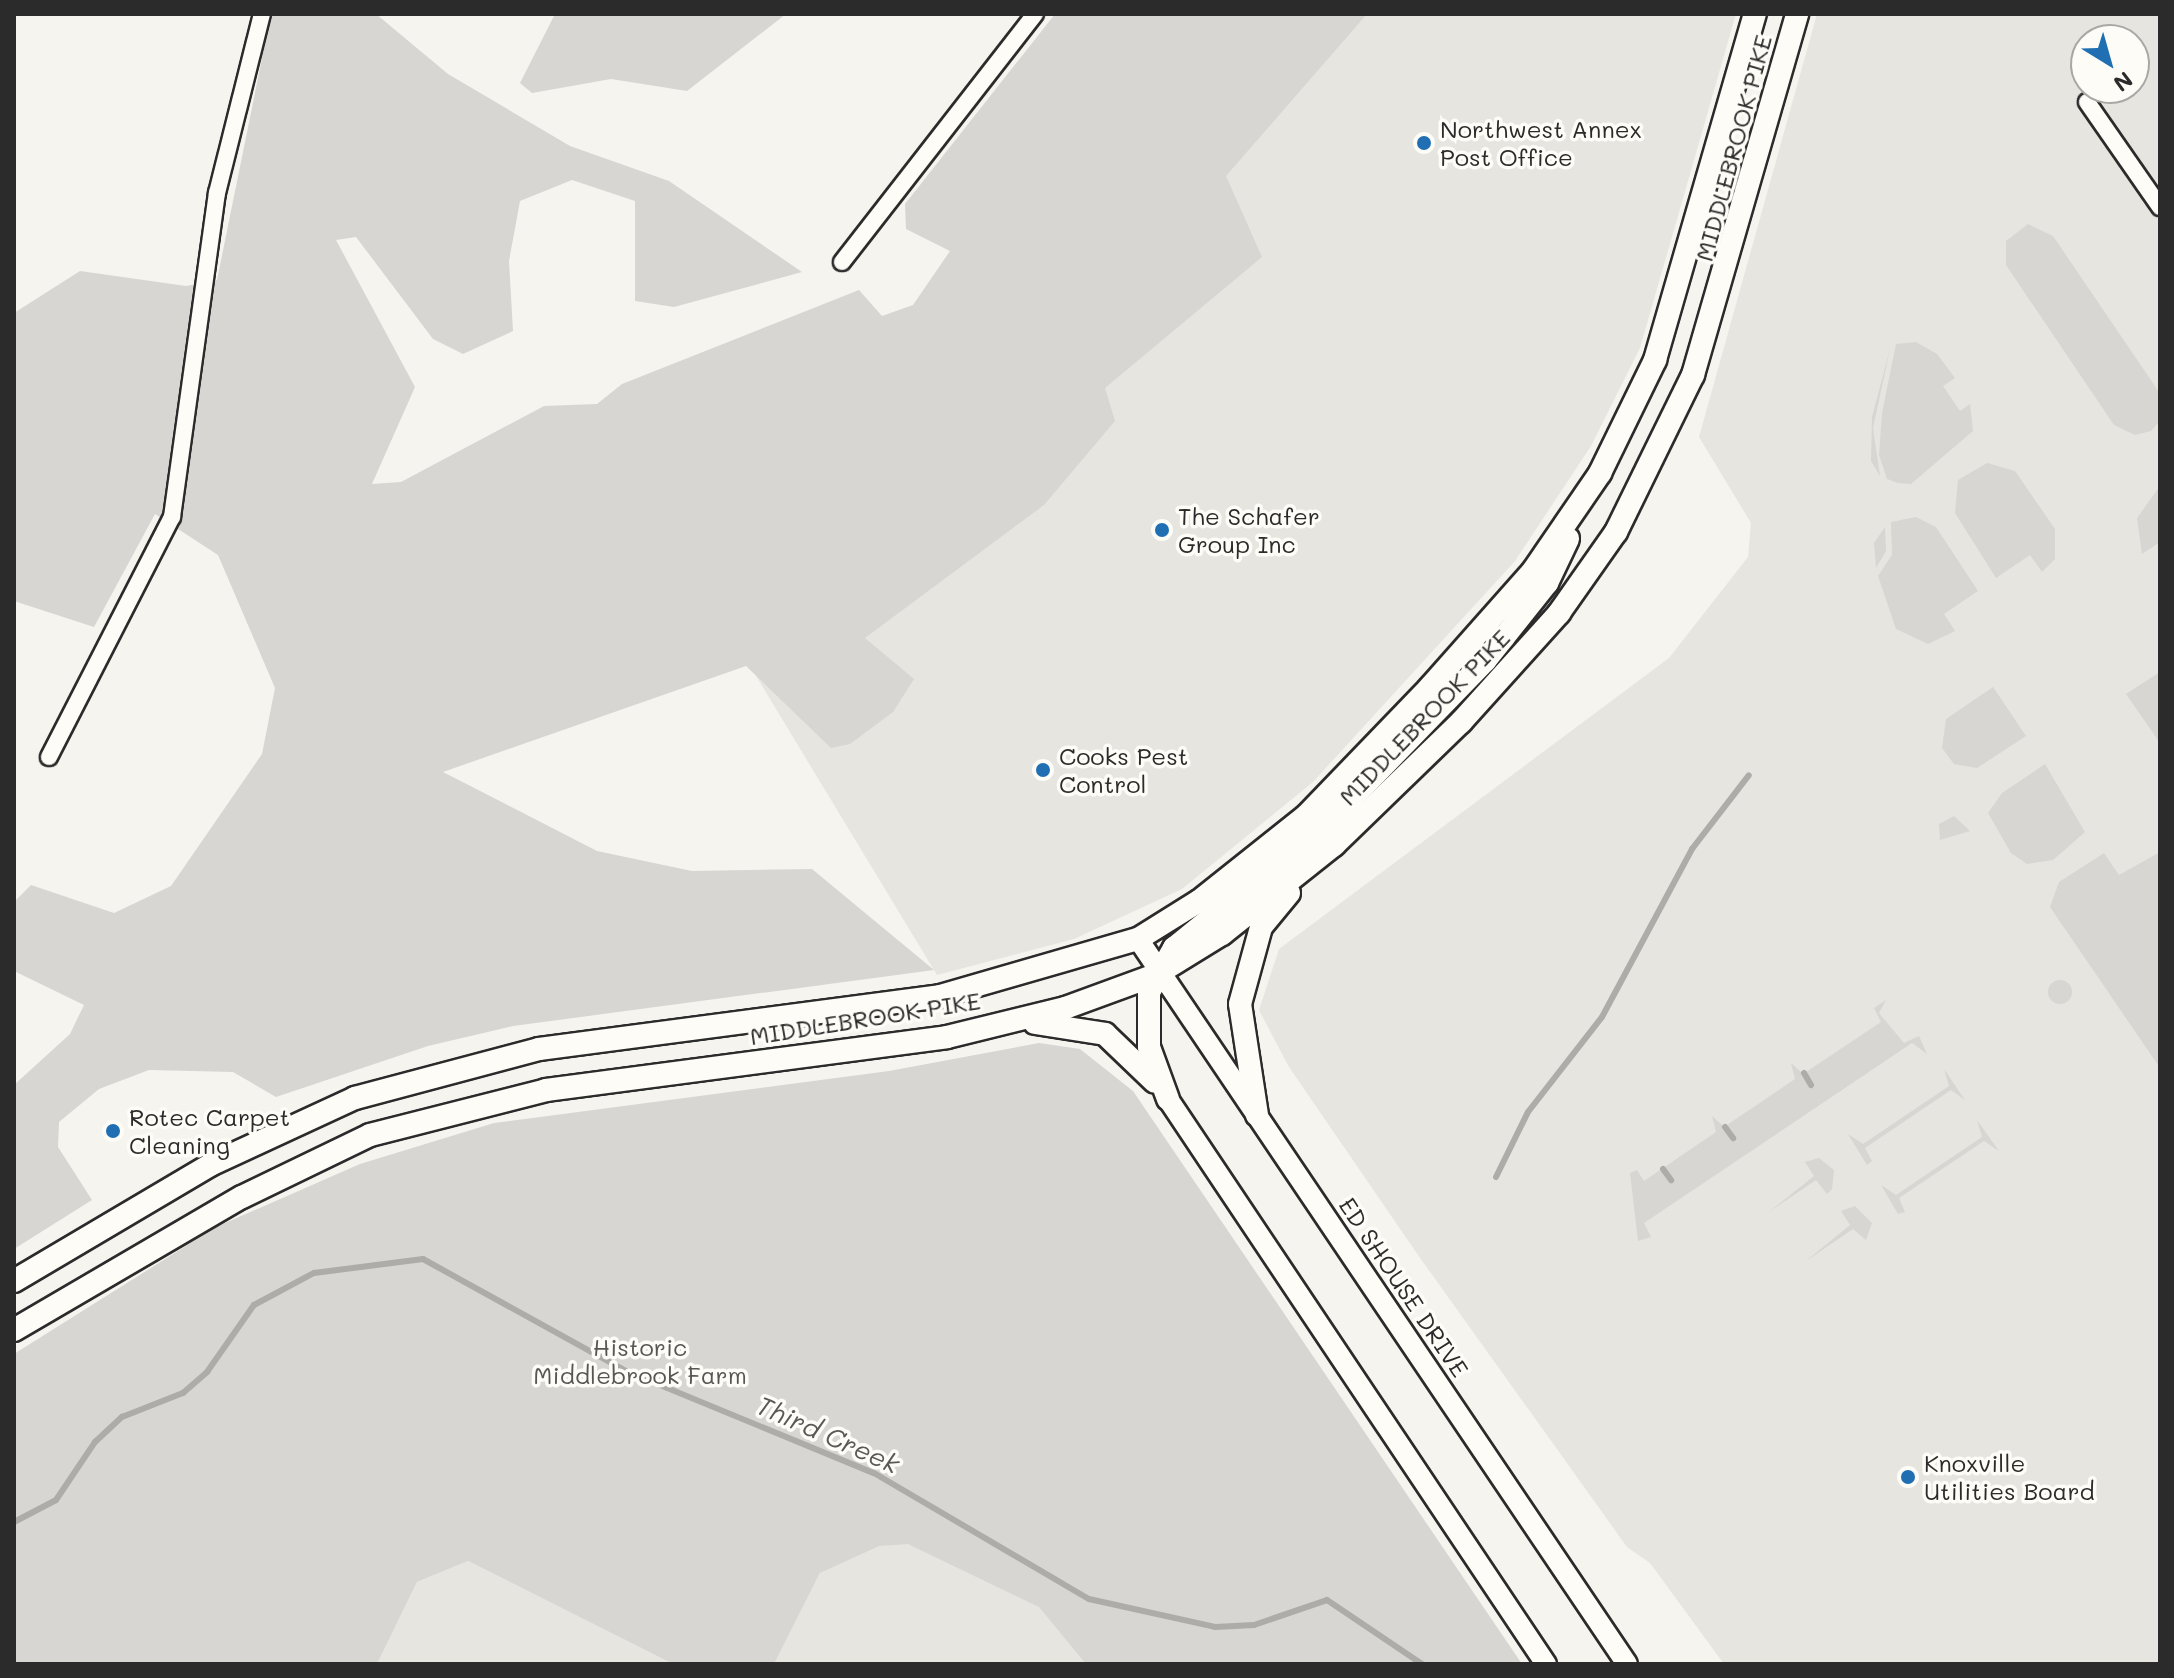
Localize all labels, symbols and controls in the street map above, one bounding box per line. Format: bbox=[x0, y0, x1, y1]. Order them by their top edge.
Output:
north arrow bbox=[2070, 24, 2150, 104]
street label: MIDDLEBROOK PIKE bbox=[1689, 32, 1777, 264]
text: N bbox=[2108, 65, 2139, 99]
place label: Northwest Annex Post Office bbox=[1440, 115, 1642, 171]
marker: Northwest Annex Post Office bbox=[1415, 134, 1433, 152]
place label: The Schafer Group Inc bbox=[1178, 502, 1320, 558]
marker: The Schafer Group Inc bbox=[1153, 521, 1171, 539]
street label: MIDDLEBROOK PIKE bbox=[1333, 623, 1515, 811]
place label: Cooks Pest Control bbox=[1059, 742, 1188, 798]
marker: Cooks Pest Control bbox=[1034, 761, 1052, 779]
street label: MIDDLEBROOK PIKE bbox=[748, 986, 982, 1050]
place label: Rotec Carpet Cleaning bbox=[129, 1103, 290, 1159]
marker: Rotec Carpet Cleaning bbox=[104, 1122, 122, 1140]
street label: ED SHOUSE DRIVE bbox=[1333, 1192, 1475, 1382]
park label: Historic Middlebrook Farm bbox=[533, 1333, 747, 1389]
water label: Third Creek bbox=[752, 1390, 904, 1480]
place label: Knoxville Utilities Board bbox=[1924, 1449, 2095, 1505]
marker: Knoxville Utilities Board bbox=[1899, 1468, 1917, 1486]

